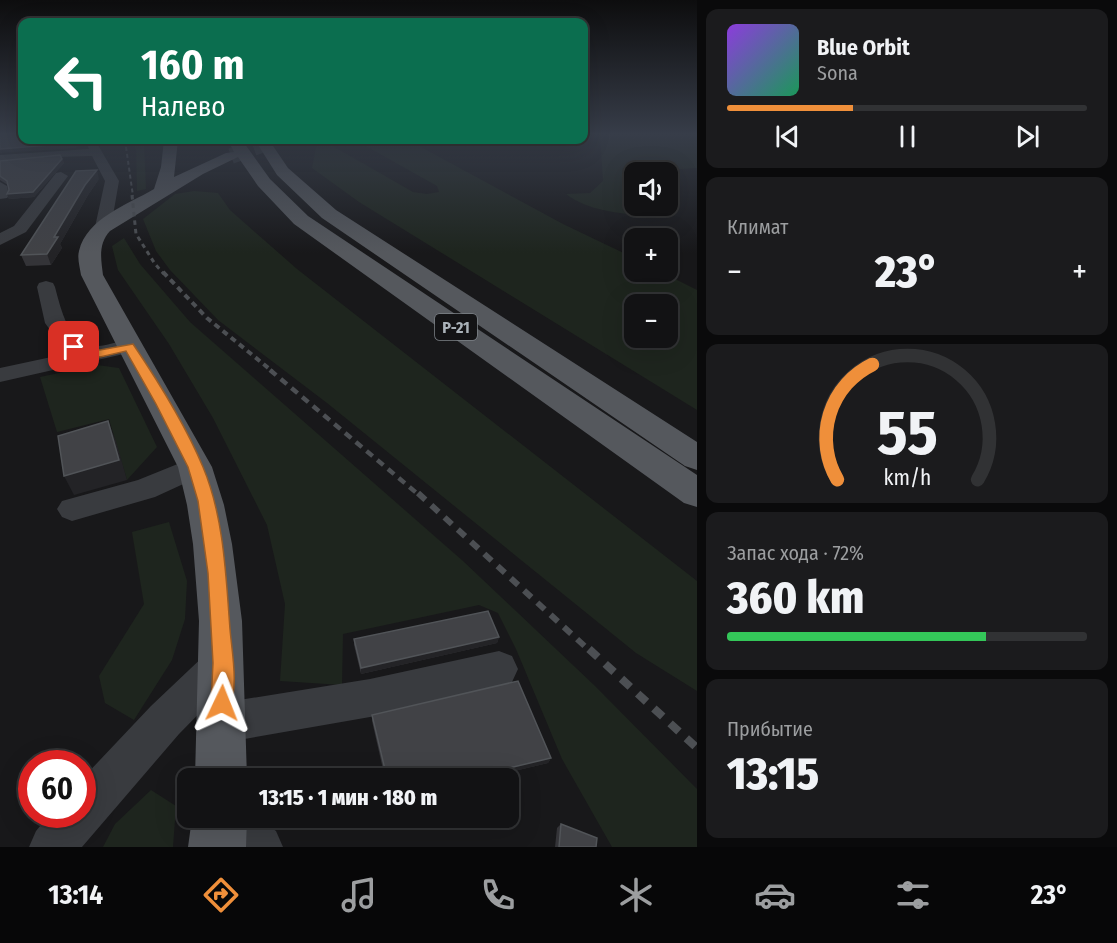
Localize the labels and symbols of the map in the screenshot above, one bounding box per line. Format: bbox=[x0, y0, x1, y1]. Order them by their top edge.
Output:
road number: Р-21 bbox=[435, 314, 477, 340]
pin bbox=[48, 321, 99, 372]
position arrow bbox=[190, 671, 254, 735]
speed limit sign: 60 bbox=[18, 750, 96, 828]

